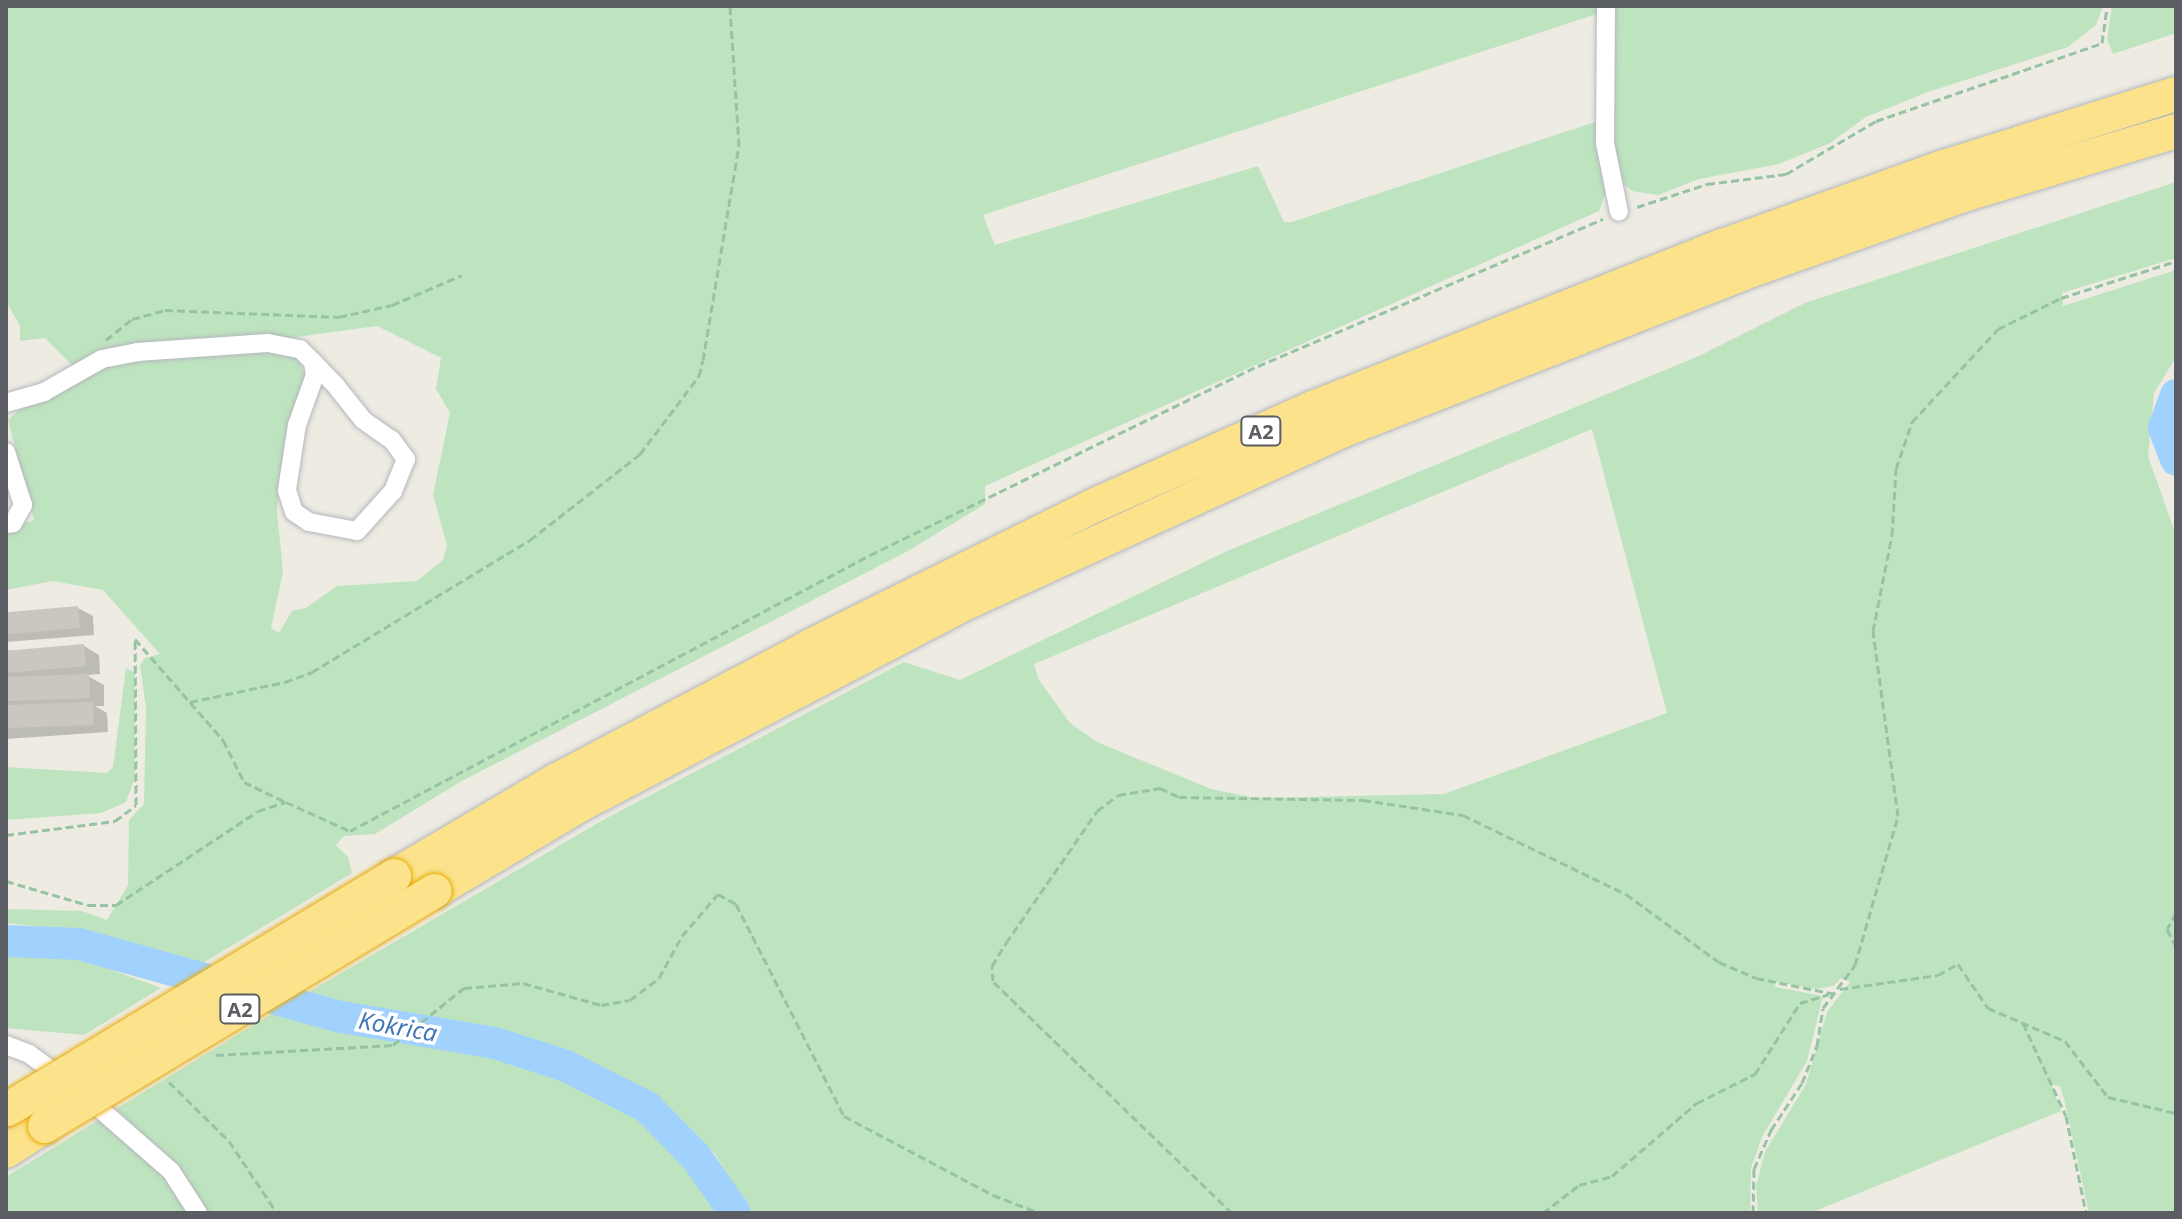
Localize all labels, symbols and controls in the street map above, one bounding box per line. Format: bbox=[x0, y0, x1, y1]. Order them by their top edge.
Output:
road number: A2 bbox=[1239, 415, 1283, 447]
road number: A2 bbox=[218, 993, 262, 1025]
water label: Kokrica bbox=[357, 1005, 439, 1047]

